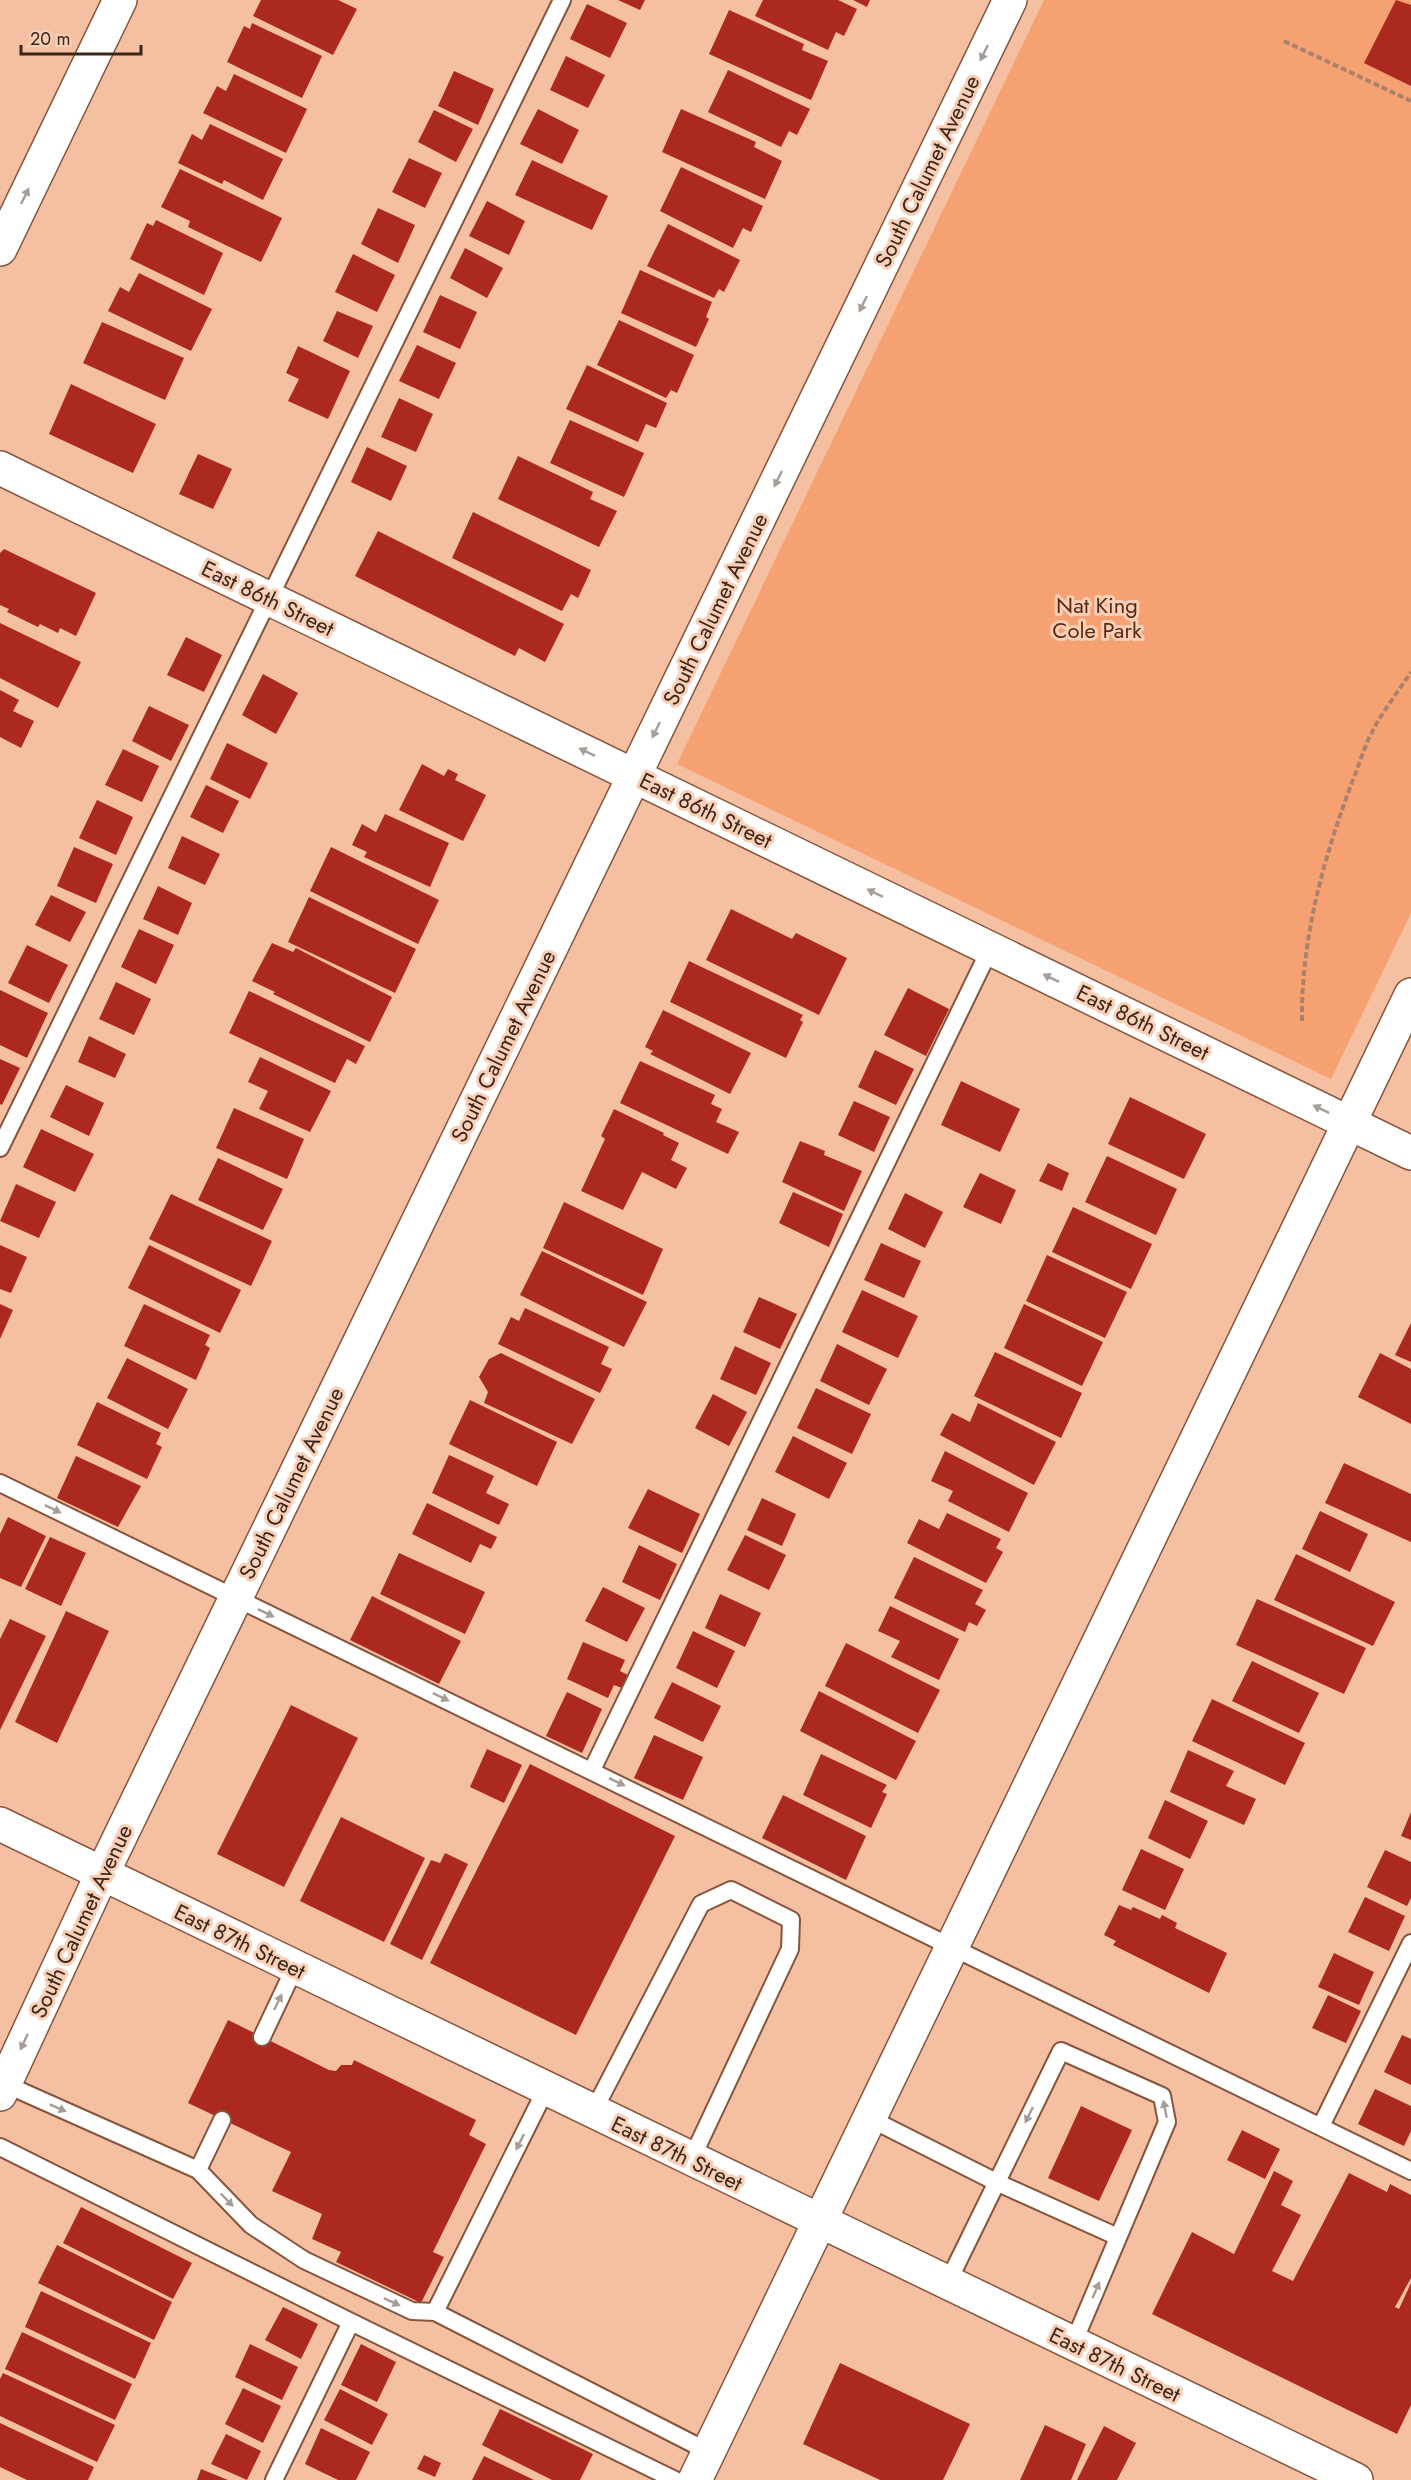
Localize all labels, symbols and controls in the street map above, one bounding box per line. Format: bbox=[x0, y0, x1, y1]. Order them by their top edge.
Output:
scale bar bbox=[21, 18, 141, 56]
text: 20 m bbox=[30, 26, 70, 52]
one-way arrow bbox=[980, 44, 989, 61]
street label: South Calumet Avenue bbox=[867, 70, 987, 272]
one-way arrow bbox=[21, 188, 30, 205]
one-way arrow bbox=[858, 295, 867, 312]
one-way arrow bbox=[773, 471, 782, 488]
street label: South Calumet Avenue bbox=[655, 508, 775, 710]
street label: East 86th Street bbox=[196, 552, 340, 644]
park label: Nat King Cole Park bbox=[1052, 589, 1142, 646]
one-way arrow bbox=[652, 722, 661, 739]
one-way arrow bbox=[578, 748, 595, 757]
street label: East 86th Street bbox=[634, 764, 778, 856]
one-way arrow bbox=[867, 888, 884, 897]
street label: South Calumet Avenue bbox=[443, 945, 563, 1147]
one-way arrow bbox=[1042, 973, 1059, 982]
street label: East 86th Street bbox=[1071, 976, 1215, 1068]
one-way arrow bbox=[1312, 1104, 1329, 1113]
street label: South Calumet Avenue bbox=[231, 1382, 351, 1584]
one-way arrow bbox=[44, 1504, 61, 1513]
one-way arrow bbox=[257, 1608, 274, 1617]
one-way arrow bbox=[433, 1693, 450, 1702]
one-way arrow bbox=[608, 1778, 625, 1787]
street label: South Calumet Avenue bbox=[22, 1819, 140, 2023]
street label: East 87th Street bbox=[169, 1895, 312, 1987]
one-way arrow bbox=[274, 1993, 283, 2010]
one-way arrow bbox=[20, 2033, 29, 2050]
one-way arrow bbox=[1160, 2100, 1169, 2119]
one-way arrow bbox=[49, 2103, 67, 2113]
one-way arrow bbox=[1025, 2106, 1034, 2123]
street label: East 87th Street bbox=[606, 2107, 749, 2199]
one-way arrow bbox=[516, 2133, 525, 2150]
one-way arrow bbox=[220, 2193, 234, 2208]
one-way arrow bbox=[1091, 2280, 1101, 2298]
one-way arrow bbox=[383, 2297, 400, 2306]
street label: East 87th Street bbox=[1044, 2318, 1187, 2410]

